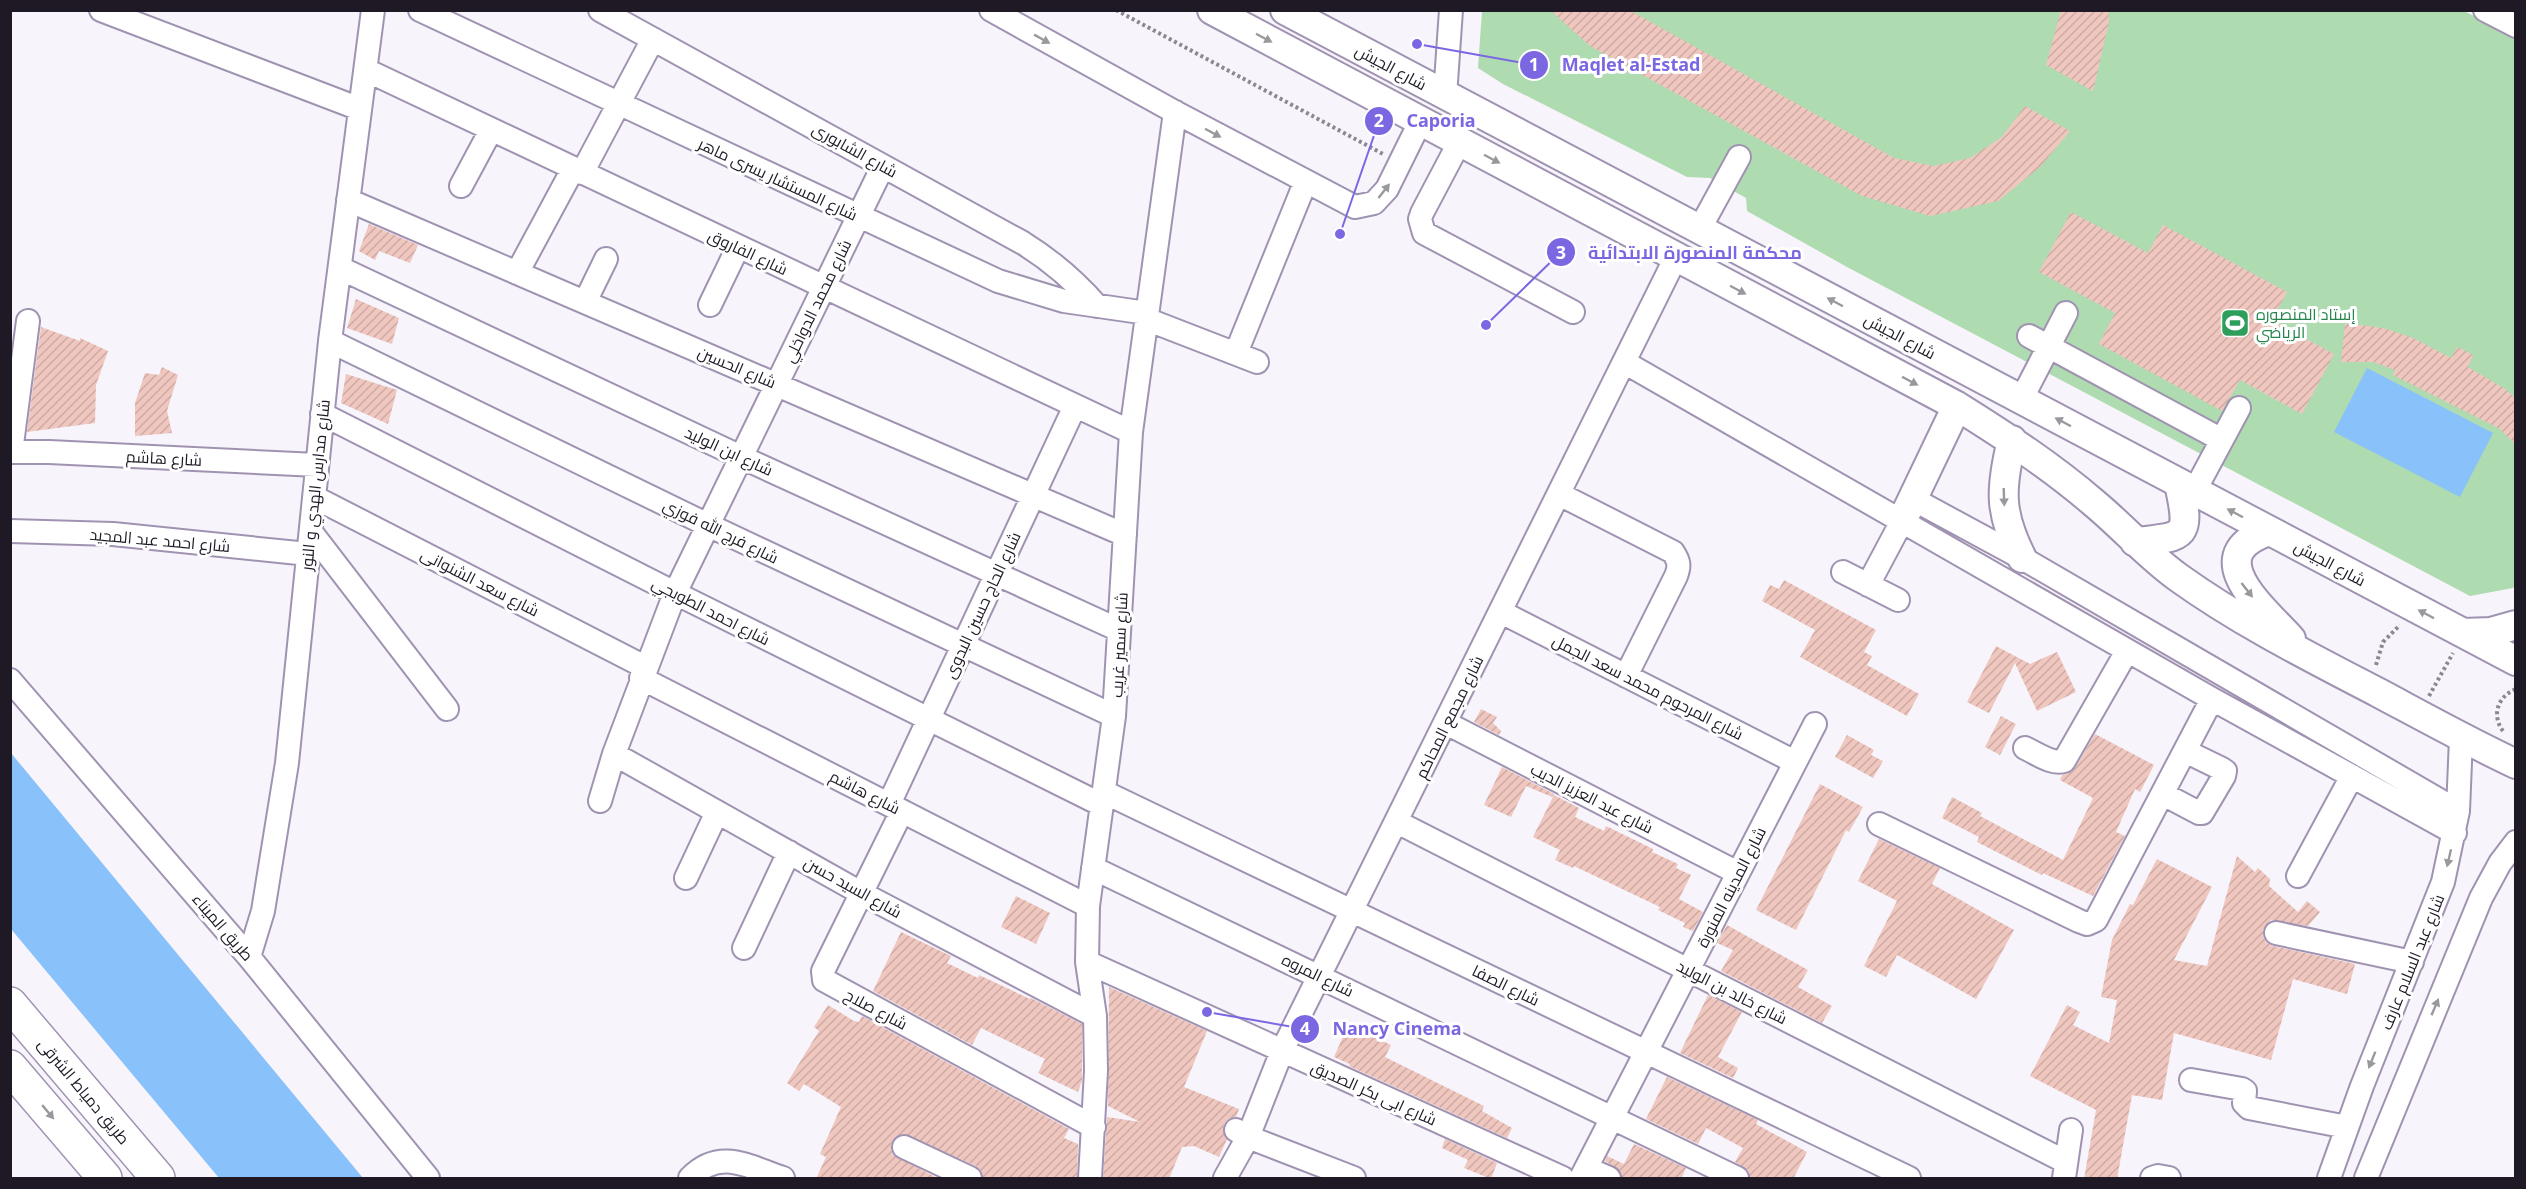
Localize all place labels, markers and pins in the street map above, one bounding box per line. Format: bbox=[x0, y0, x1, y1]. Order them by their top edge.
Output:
callout: Maqlet al-Estad bbox=[1519, 47, 1712, 83]
callout: Caporia bbox=[1364, 103, 1487, 139]
callout: محكمة المنصورة الابتدائية bbox=[1546, 234, 1814, 270]
place label: إستاد المنصوره الرياضي bbox=[2256, 303, 2356, 345]
sports icon: إستاد المنصوره الرياضي bbox=[2219, 307, 2251, 339]
callout: Nancy Cinema bbox=[1290, 1011, 1473, 1047]

